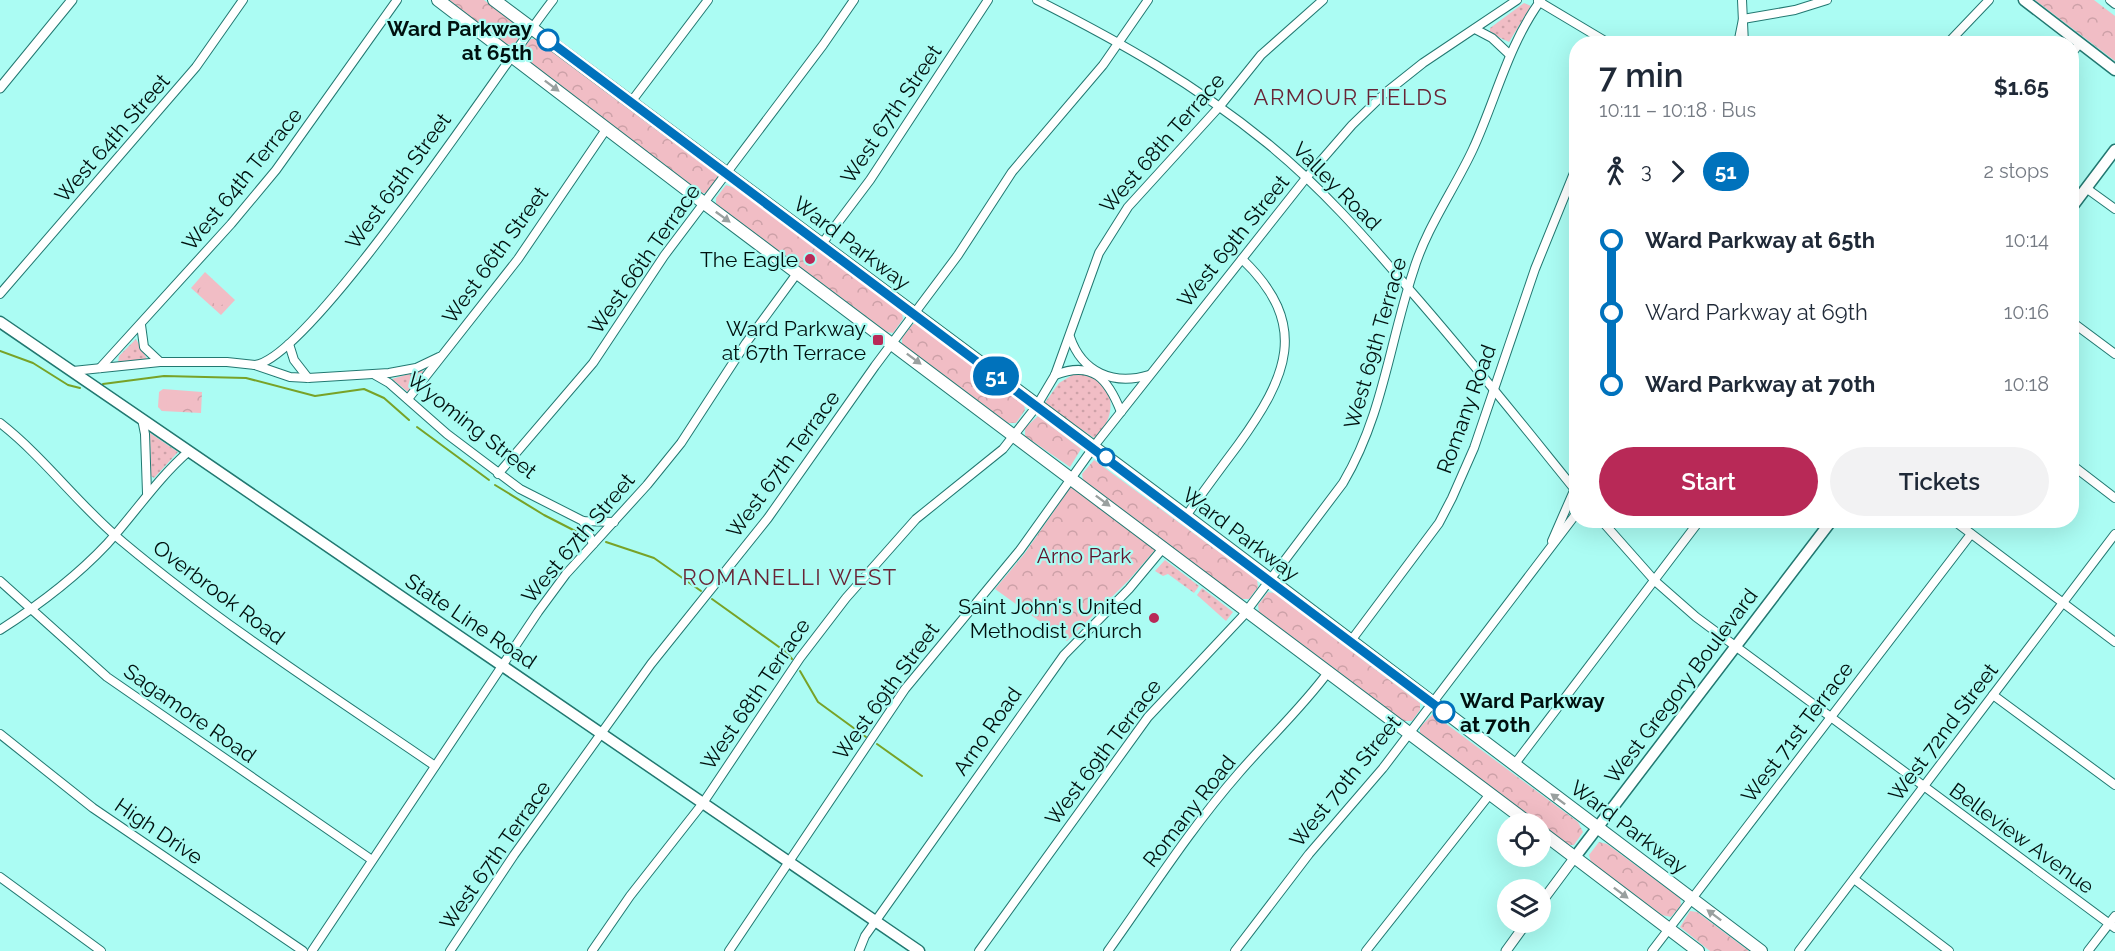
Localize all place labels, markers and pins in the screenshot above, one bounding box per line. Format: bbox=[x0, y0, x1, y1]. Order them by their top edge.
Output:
place label: Ward Parkway at 65th bbox=[387, 16, 532, 65]
marker: Ward Parkway at 65th bbox=[537, 29, 559, 51]
place label: The Eagle bbox=[700, 247, 798, 272]
marker: The Eagle bbox=[803, 252, 817, 266]
place label: Ward Parkway at 67th Terrace bbox=[722, 316, 866, 365]
marker: Ward Parkway at 67th Terrace bbox=[871, 333, 885, 347]
unlabelled marker bbox=[1097, 448, 1115, 466]
place label: Saint John's United Methodist Church bbox=[958, 594, 1142, 643]
marker: Saint John's United Methodist Church bbox=[1147, 611, 1161, 625]
place label: Ward Parkway at 70th bbox=[1460, 688, 1605, 737]
marker: Ward Parkway at 70th bbox=[1433, 701, 1455, 723]

